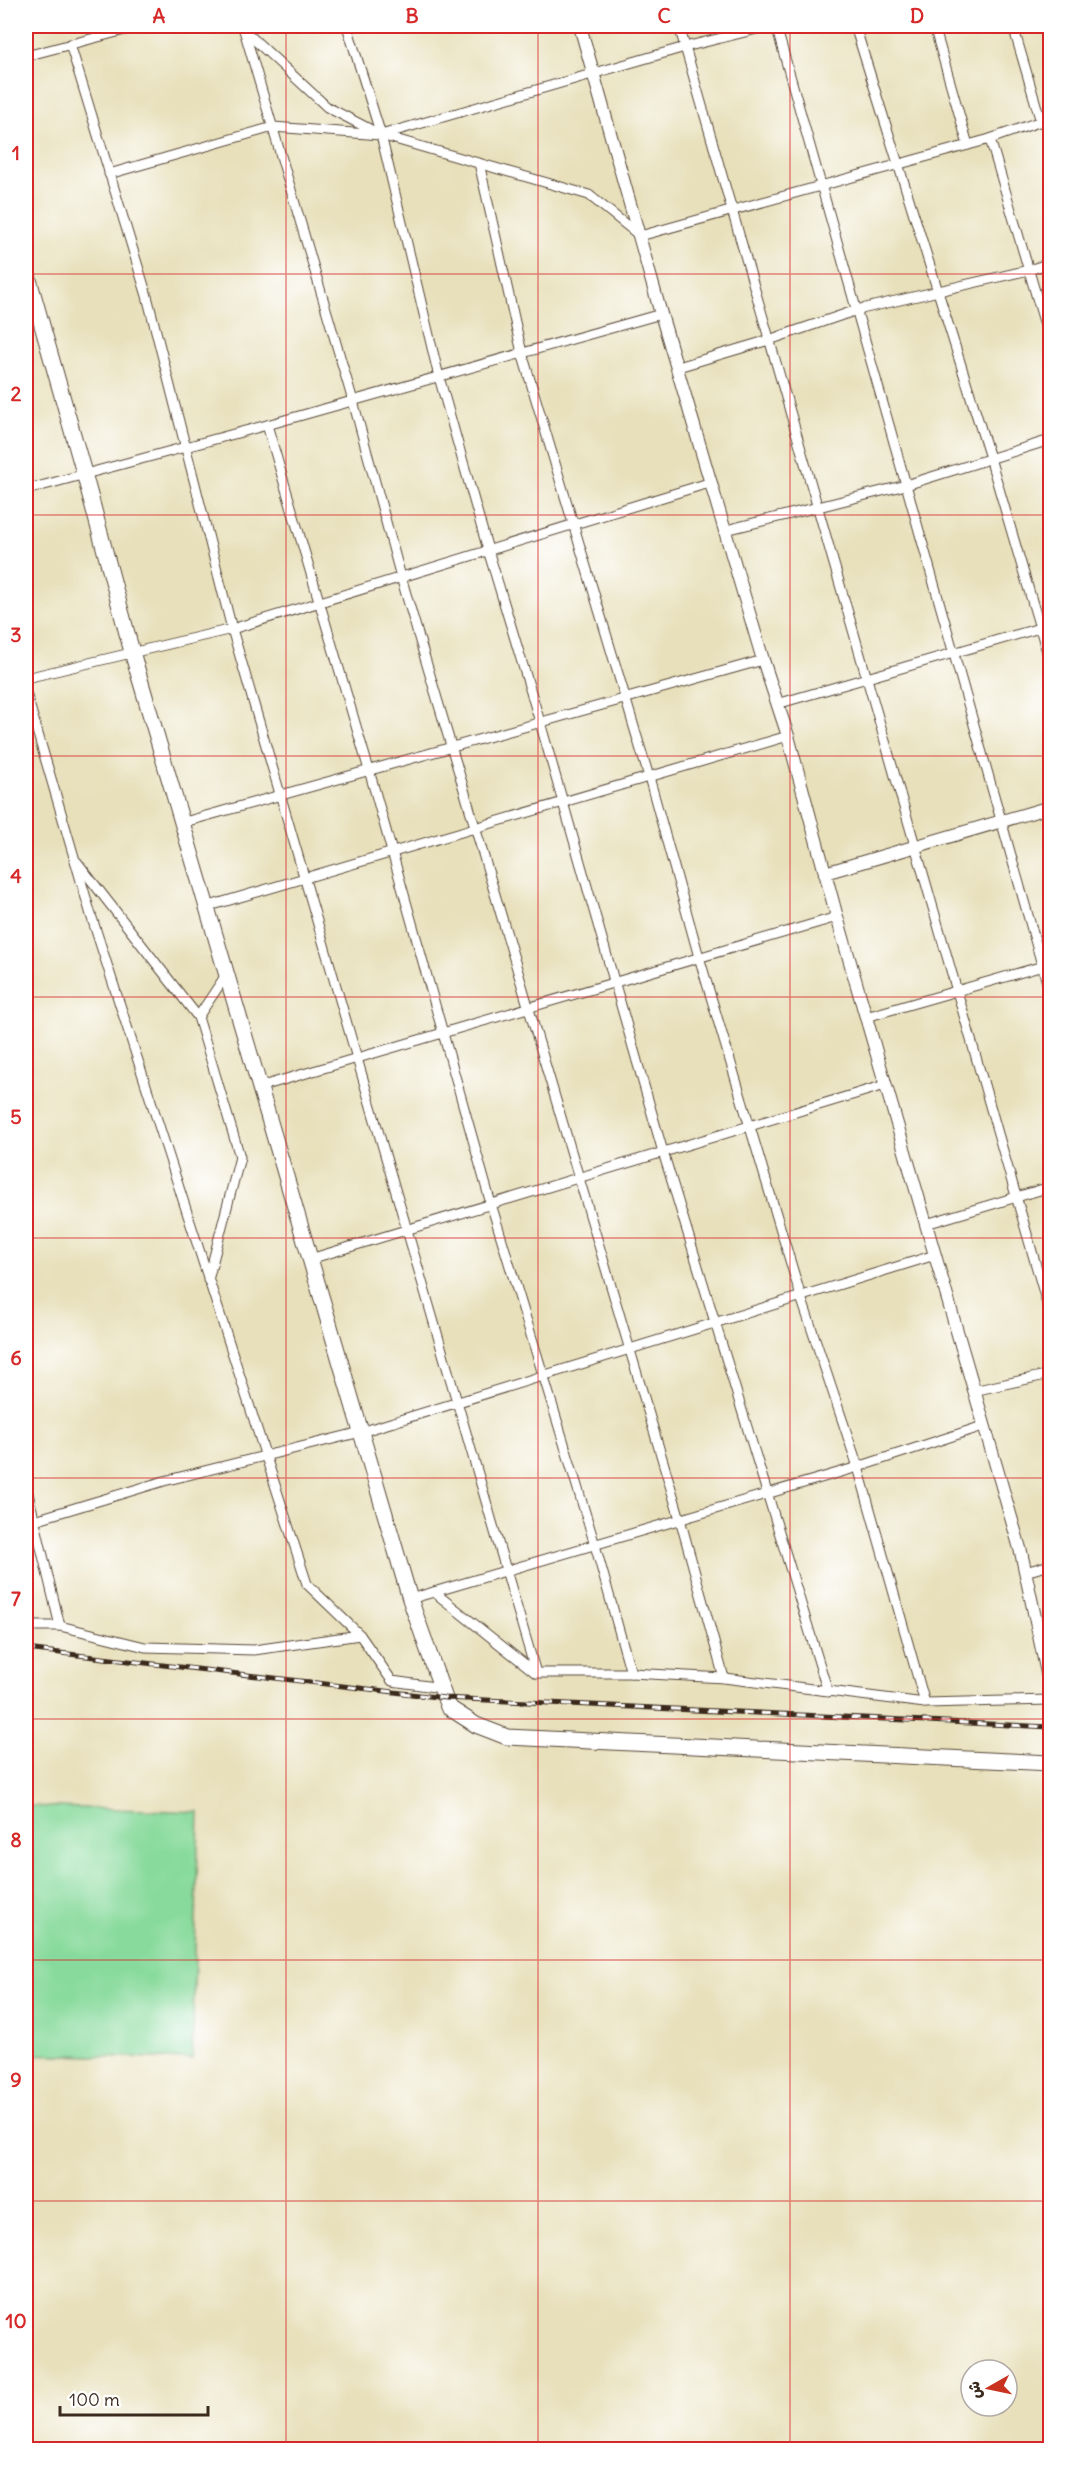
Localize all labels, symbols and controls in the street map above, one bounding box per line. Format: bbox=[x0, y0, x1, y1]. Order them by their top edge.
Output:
text: A bbox=[153, 3, 166, 28]
text: B bbox=[405, 3, 419, 28]
text: C bbox=[657, 3, 671, 28]
text: D bbox=[910, 3, 924, 28]
text: 1 bbox=[12, 140, 20, 165]
text: 2 bbox=[11, 381, 22, 406]
text: 3 bbox=[10, 622, 22, 647]
text: 4 bbox=[10, 863, 22, 888]
text: 5 bbox=[10, 1104, 22, 1129]
text: 6 bbox=[10, 1345, 22, 1370]
text: 7 bbox=[11, 1586, 21, 1611]
text: 8 bbox=[10, 1827, 22, 1852]
text: 9 bbox=[10, 2067, 22, 2092]
text: 10 bbox=[5, 2308, 27, 2333]
north arrow bbox=[959, 2358, 1019, 2418]
scale bar bbox=[60, 2379, 208, 2417]
text: ش bbox=[963, 2380, 985, 2401]
text: 100 m bbox=[69, 2388, 120, 2411]

